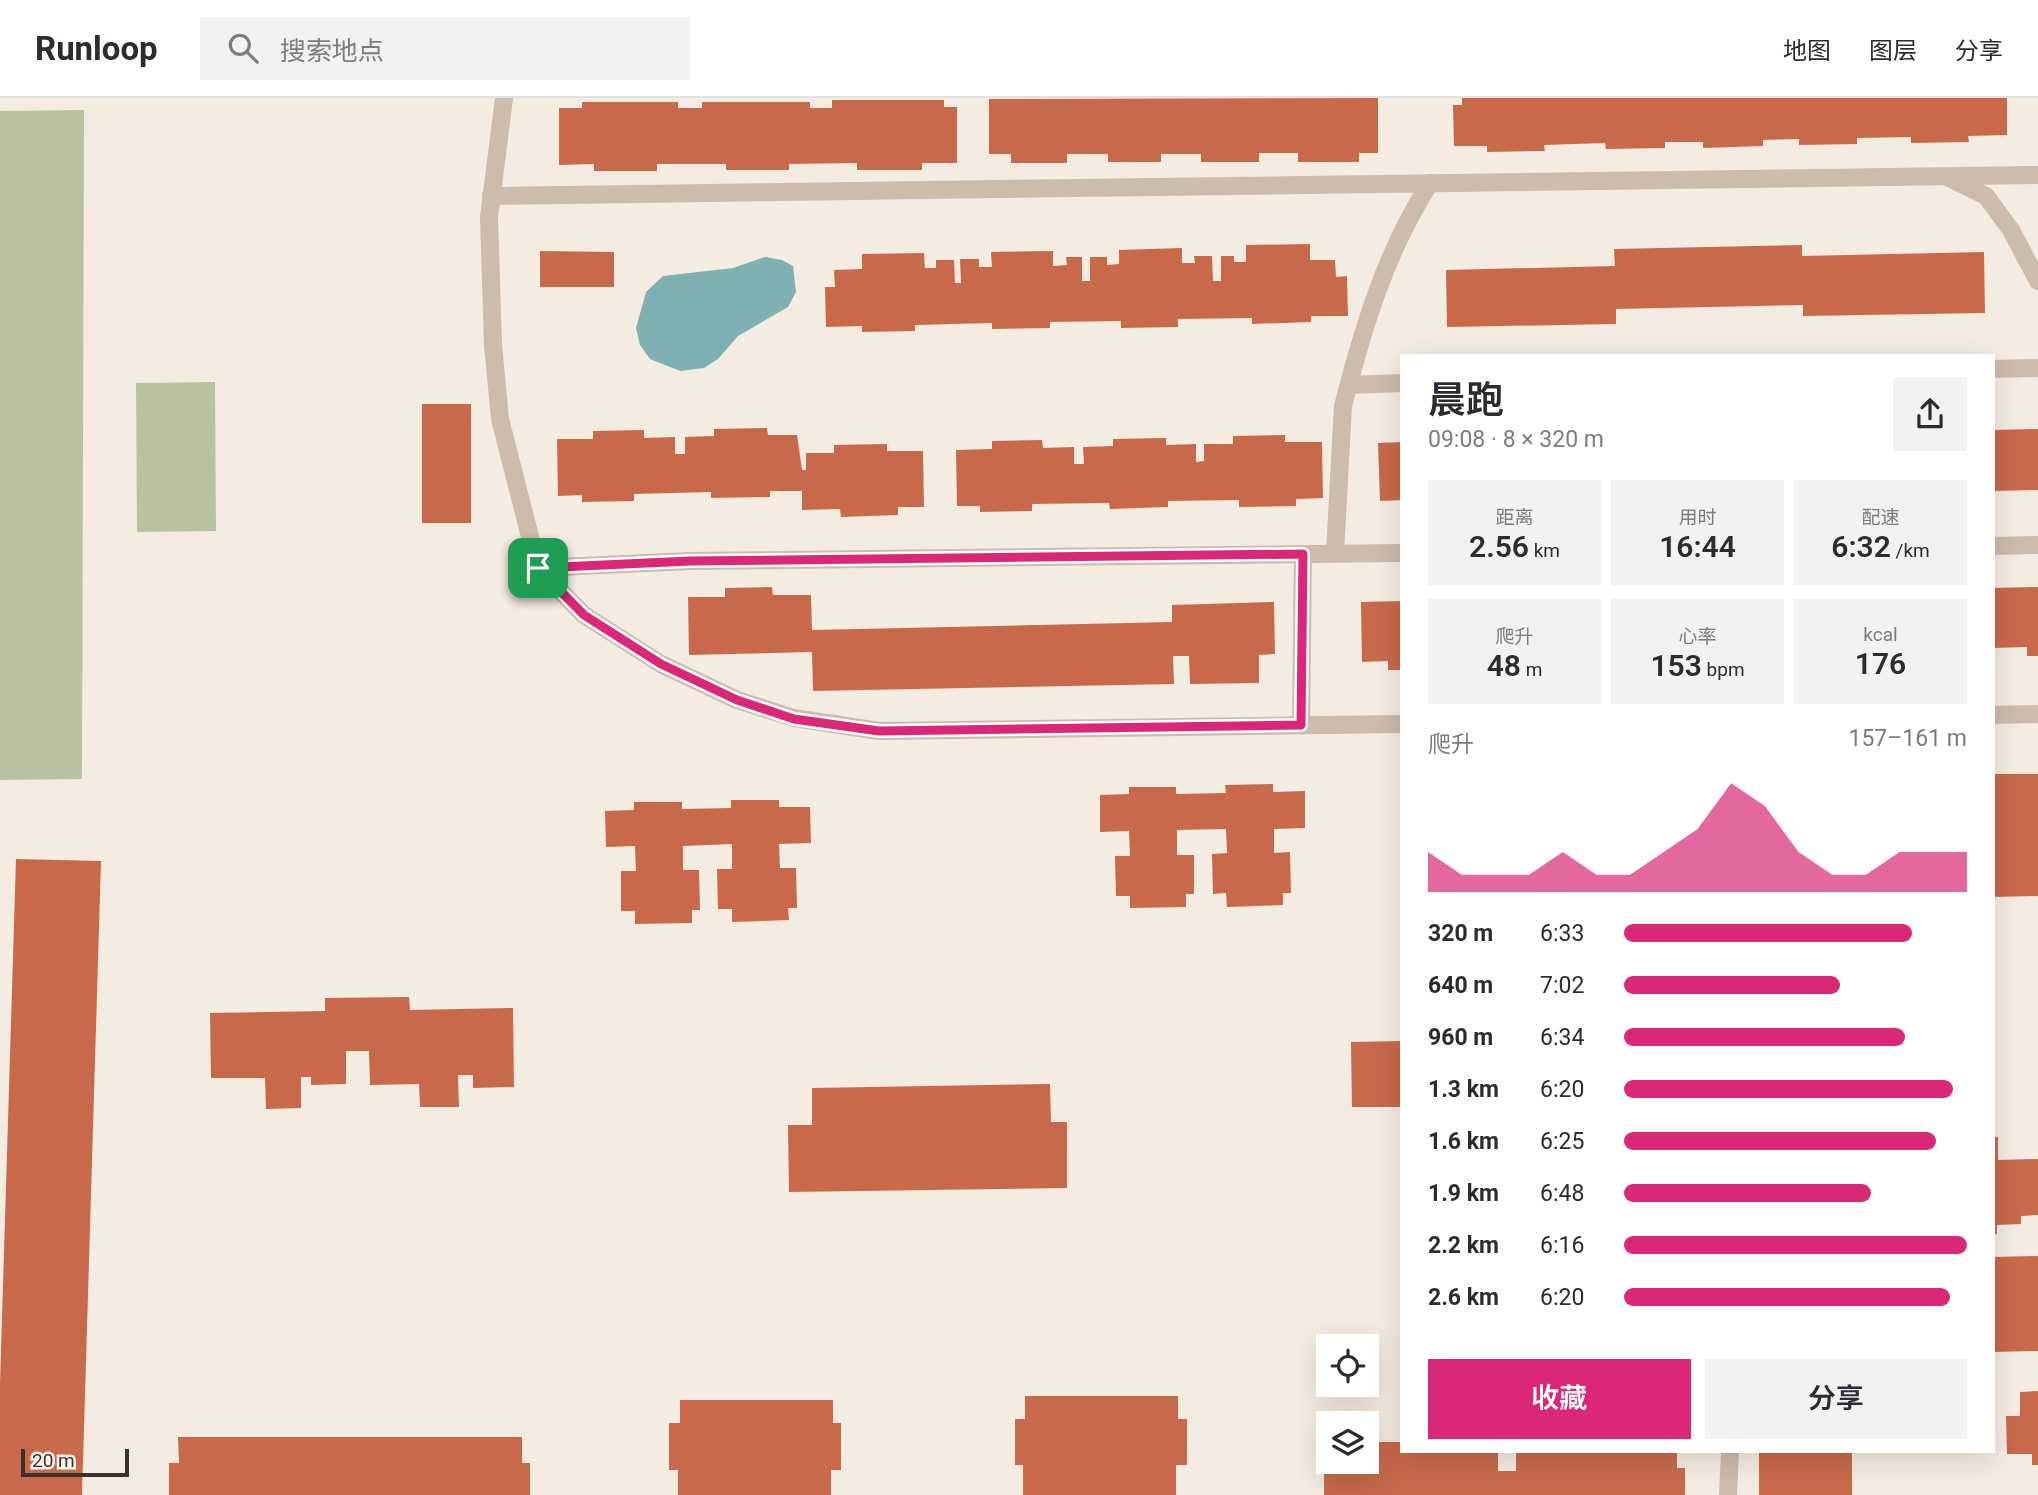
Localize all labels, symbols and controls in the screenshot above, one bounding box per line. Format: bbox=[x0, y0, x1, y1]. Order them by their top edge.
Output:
search box bbox=[200, 17, 690, 80]
text: Runloop bbox=[35, 29, 158, 68]
icon: search bbox=[224, 29, 262, 67]
text: 搜索地点 bbox=[280, 36, 384, 66]
text: 地图 bbox=[1783, 37, 1831, 65]
text: 图层 bbox=[1869, 37, 1917, 65]
text: 分享 bbox=[1955, 37, 2003, 65]
button: share bbox=[1893, 377, 1967, 451]
text: 晨跑 bbox=[1428, 378, 1504, 422]
text: 09:08 · 8 × 320 m bbox=[1428, 426, 1604, 453]
text: 距离 bbox=[1495, 506, 1534, 529]
text: 用时 bbox=[1678, 506, 1717, 529]
text: 配速 bbox=[1861, 506, 1900, 529]
text: 2.56 bbox=[1469, 529, 1529, 564]
text: 16:44 bbox=[1659, 529, 1736, 564]
text: 6:32 bbox=[1831, 529, 1891, 564]
pin bbox=[508, 538, 568, 598]
text: km bbox=[1529, 539, 1560, 562]
text: /km bbox=[1891, 539, 1930, 562]
icon: arrive bbox=[519, 549, 557, 587]
text: kcal bbox=[1863, 623, 1898, 646]
text: 爬升 bbox=[1495, 625, 1534, 648]
text: 心率 bbox=[1678, 625, 1717, 648]
text: 176 bbox=[1855, 646, 1906, 681]
text: 48 bbox=[1487, 648, 1521, 683]
text: 153 bbox=[1650, 648, 1702, 683]
text: m bbox=[1521, 658, 1542, 681]
text: bpm bbox=[1702, 658, 1745, 681]
text: 157–161 m bbox=[1848, 725, 1967, 752]
text: 爬升 bbox=[1428, 731, 1474, 758]
text: 320 m bbox=[1428, 920, 1493, 947]
text: 6:33 bbox=[1540, 920, 1584, 947]
text: 640 m bbox=[1428, 972, 1493, 999]
text: 7:02 bbox=[1540, 972, 1584, 999]
text: 960 m bbox=[1428, 1024, 1493, 1051]
text: 6:34 bbox=[1540, 1024, 1584, 1051]
text: 1.3 km bbox=[1428, 1076, 1499, 1103]
text: 6:20 bbox=[1540, 1076, 1584, 1103]
text: 1.6 km bbox=[1428, 1128, 1499, 1155]
text: 6:25 bbox=[1540, 1128, 1584, 1155]
text: 1.9 km bbox=[1428, 1180, 1499, 1207]
text: 6:48 bbox=[1540, 1180, 1584, 1207]
text: 2.2 km bbox=[1428, 1232, 1499, 1259]
text: 6:16 bbox=[1540, 1232, 1584, 1259]
text: 2.6 km bbox=[1428, 1284, 1499, 1311]
text: 6:20 bbox=[1540, 1284, 1584, 1311]
map controls bbox=[1316, 1334, 1379, 1474]
button: locate bbox=[1316, 1334, 1379, 1397]
button: 收藏 bbox=[1428, 1359, 1691, 1439]
button: 分享 bbox=[1705, 1359, 1967, 1439]
button: layers bbox=[1316, 1411, 1379, 1474]
scale bar bbox=[21, 1446, 130, 1478]
text: 20 m bbox=[32, 1449, 75, 1472]

